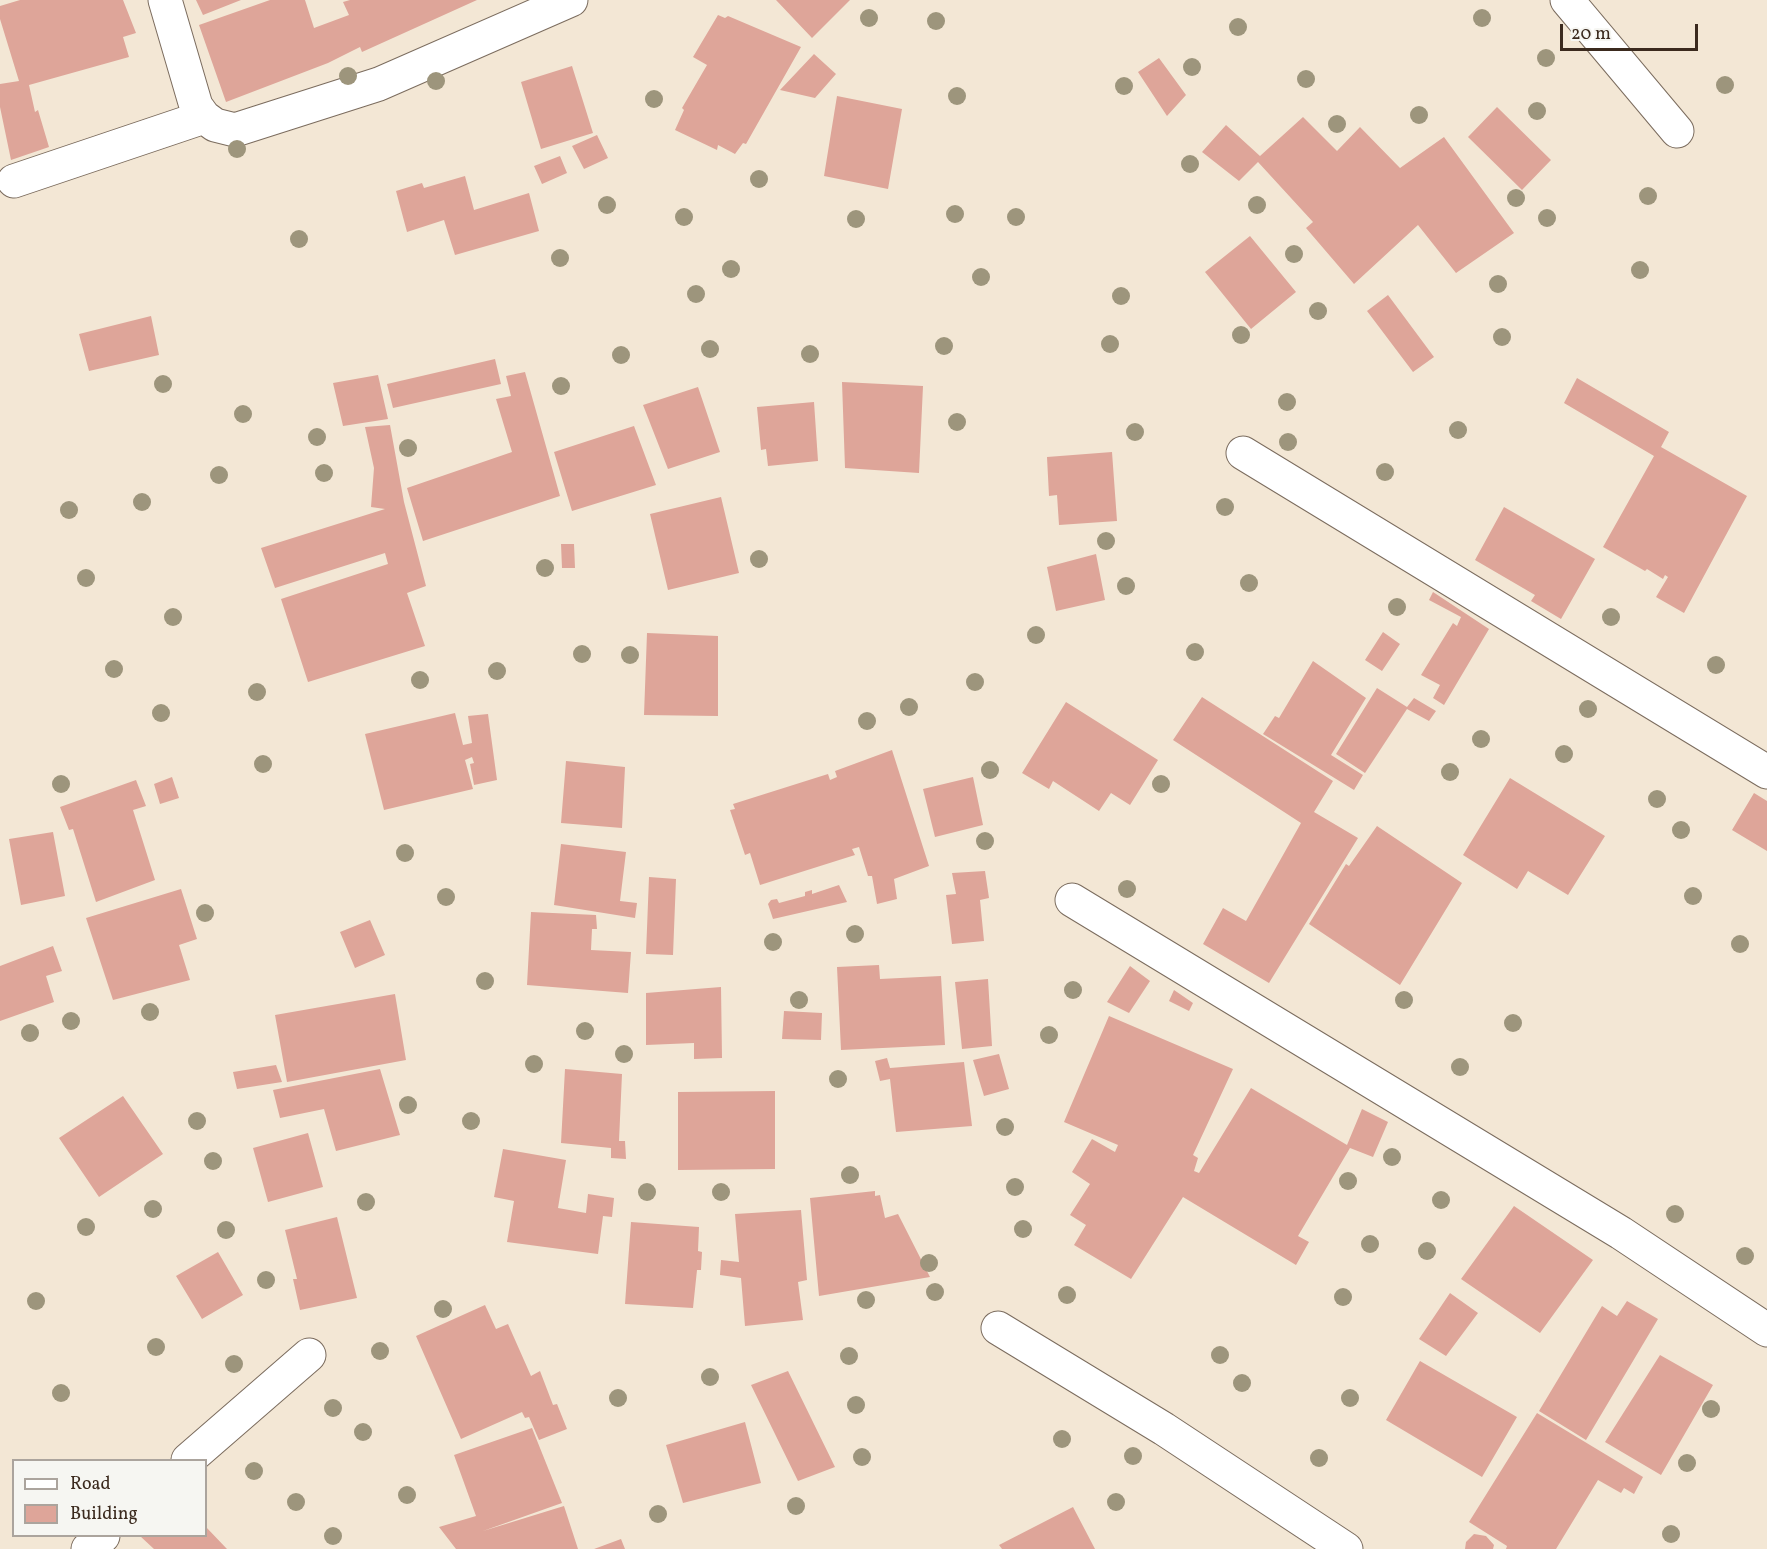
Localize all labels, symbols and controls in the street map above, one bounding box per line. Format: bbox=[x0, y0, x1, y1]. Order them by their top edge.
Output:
scale bar bbox=[1563, 12, 1701, 50]
text: 20 m bbox=[1571, 22, 1611, 47]
legend bbox=[12, 1459, 207, 1537]
text: Road bbox=[70, 1472, 111, 1497]
text: Building bbox=[70, 1502, 138, 1527]

